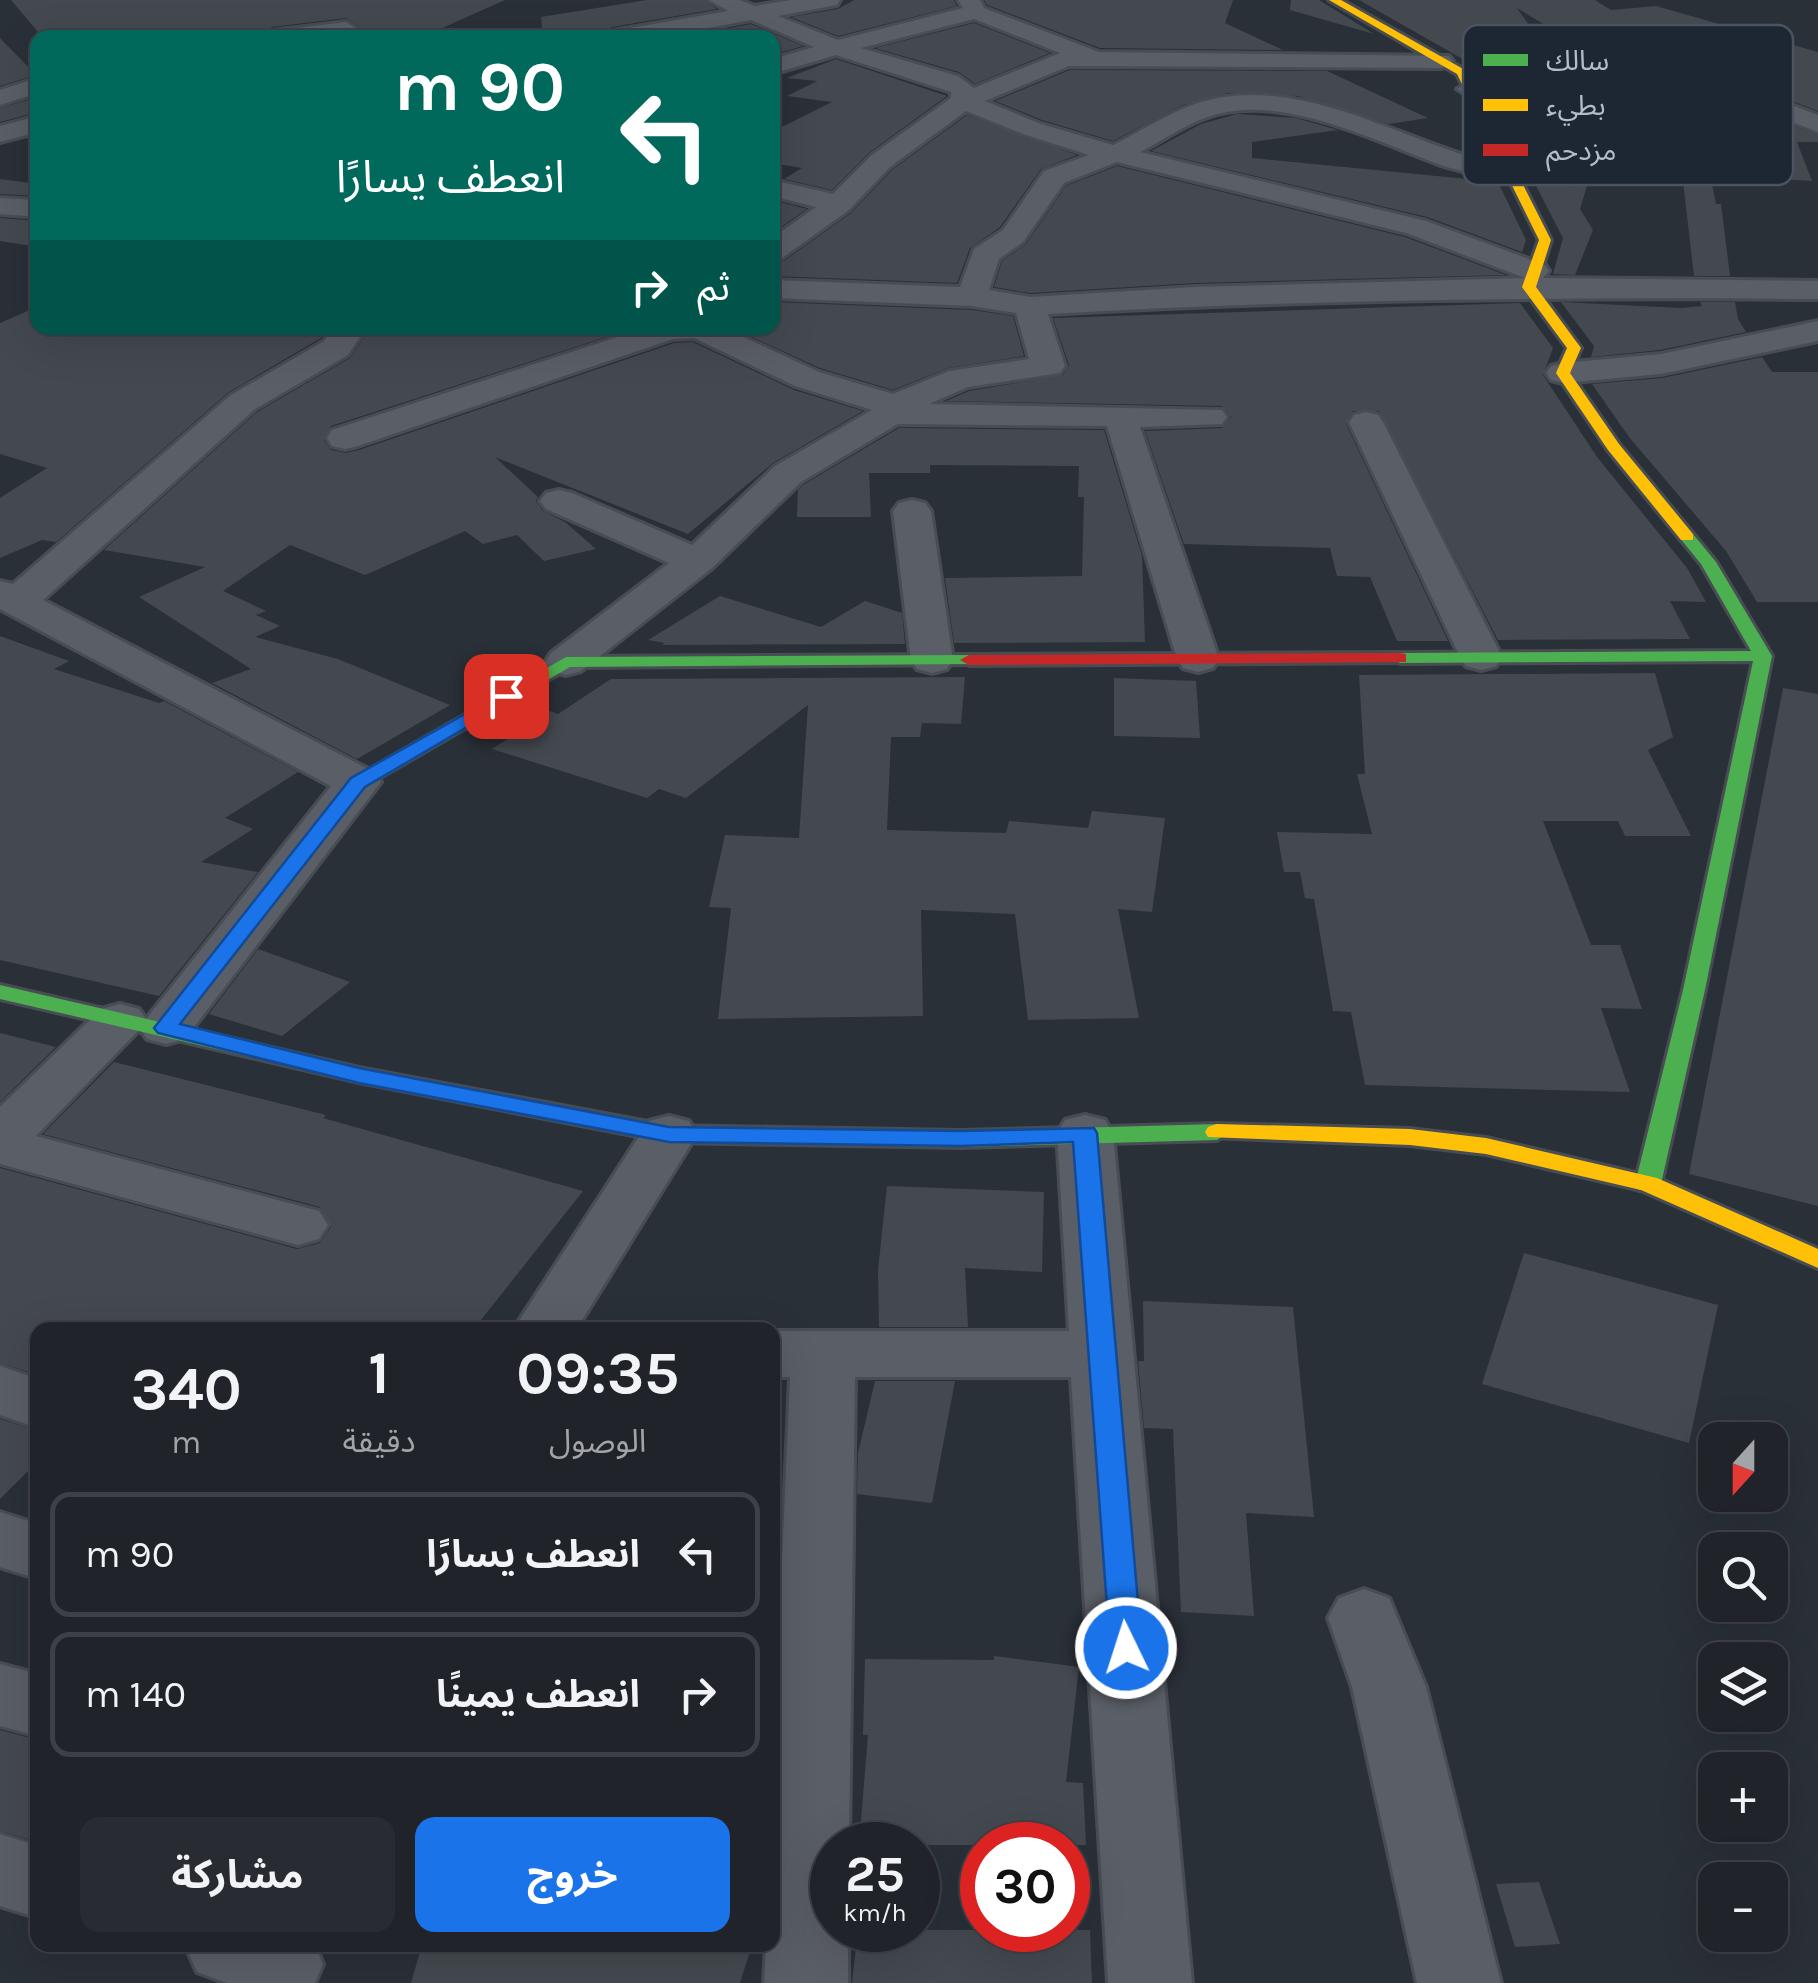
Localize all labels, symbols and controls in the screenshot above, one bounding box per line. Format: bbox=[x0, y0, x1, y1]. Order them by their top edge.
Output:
legend bbox=[1463, 25, 1793, 185]
text: سالك bbox=[1546, 44, 1609, 77]
text: 90 m bbox=[394, 46, 565, 128]
icon: left bbox=[600, 70, 730, 200]
text: بطيء bbox=[1546, 89, 1606, 126]
text: مزدحم bbox=[1546, 134, 1617, 172]
text: انعطف يسارًا bbox=[336, 151, 565, 203]
icon: right bbox=[622, 260, 677, 315]
text: ثم bbox=[697, 265, 730, 310]
pin bbox=[464, 654, 549, 739]
icon: arrive bbox=[479, 669, 534, 724]
text: 1 bbox=[368, 1338, 390, 1408]
text: 09:35 bbox=[516, 1338, 679, 1408]
text: 340 bbox=[131, 1354, 242, 1424]
north arrow bbox=[1698, 1422, 1788, 1512]
map controls bbox=[1698, 1422, 1788, 1952]
text: دقيقة bbox=[343, 1423, 415, 1460]
text: الوصول bbox=[549, 1423, 646, 1460]
text: m bbox=[171, 1424, 201, 1461]
icon: left bbox=[670, 1527, 725, 1582]
text: 90 m bbox=[85, 1532, 174, 1577]
text: انعطف يسارًا bbox=[426, 1532, 640, 1577]
button: search bbox=[1698, 1532, 1788, 1622]
position arrow bbox=[1074, 1596, 1178, 1700]
button: layers bbox=[1698, 1642, 1788, 1732]
icon: right bbox=[670, 1667, 725, 1722]
text: 140 m bbox=[85, 1672, 186, 1717]
text: انعطف يمينًا bbox=[436, 1672, 640, 1717]
button: + bbox=[1698, 1752, 1788, 1842]
button: مشاركة bbox=[80, 1817, 395, 1932]
button: خروج bbox=[415, 1817, 730, 1932]
speed limit sign: 30 bbox=[960, 1822, 1090, 1952]
text: 25 bbox=[845, 1845, 905, 1904]
button: − bbox=[1698, 1862, 1788, 1952]
text: km/h bbox=[843, 1898, 907, 1927]

